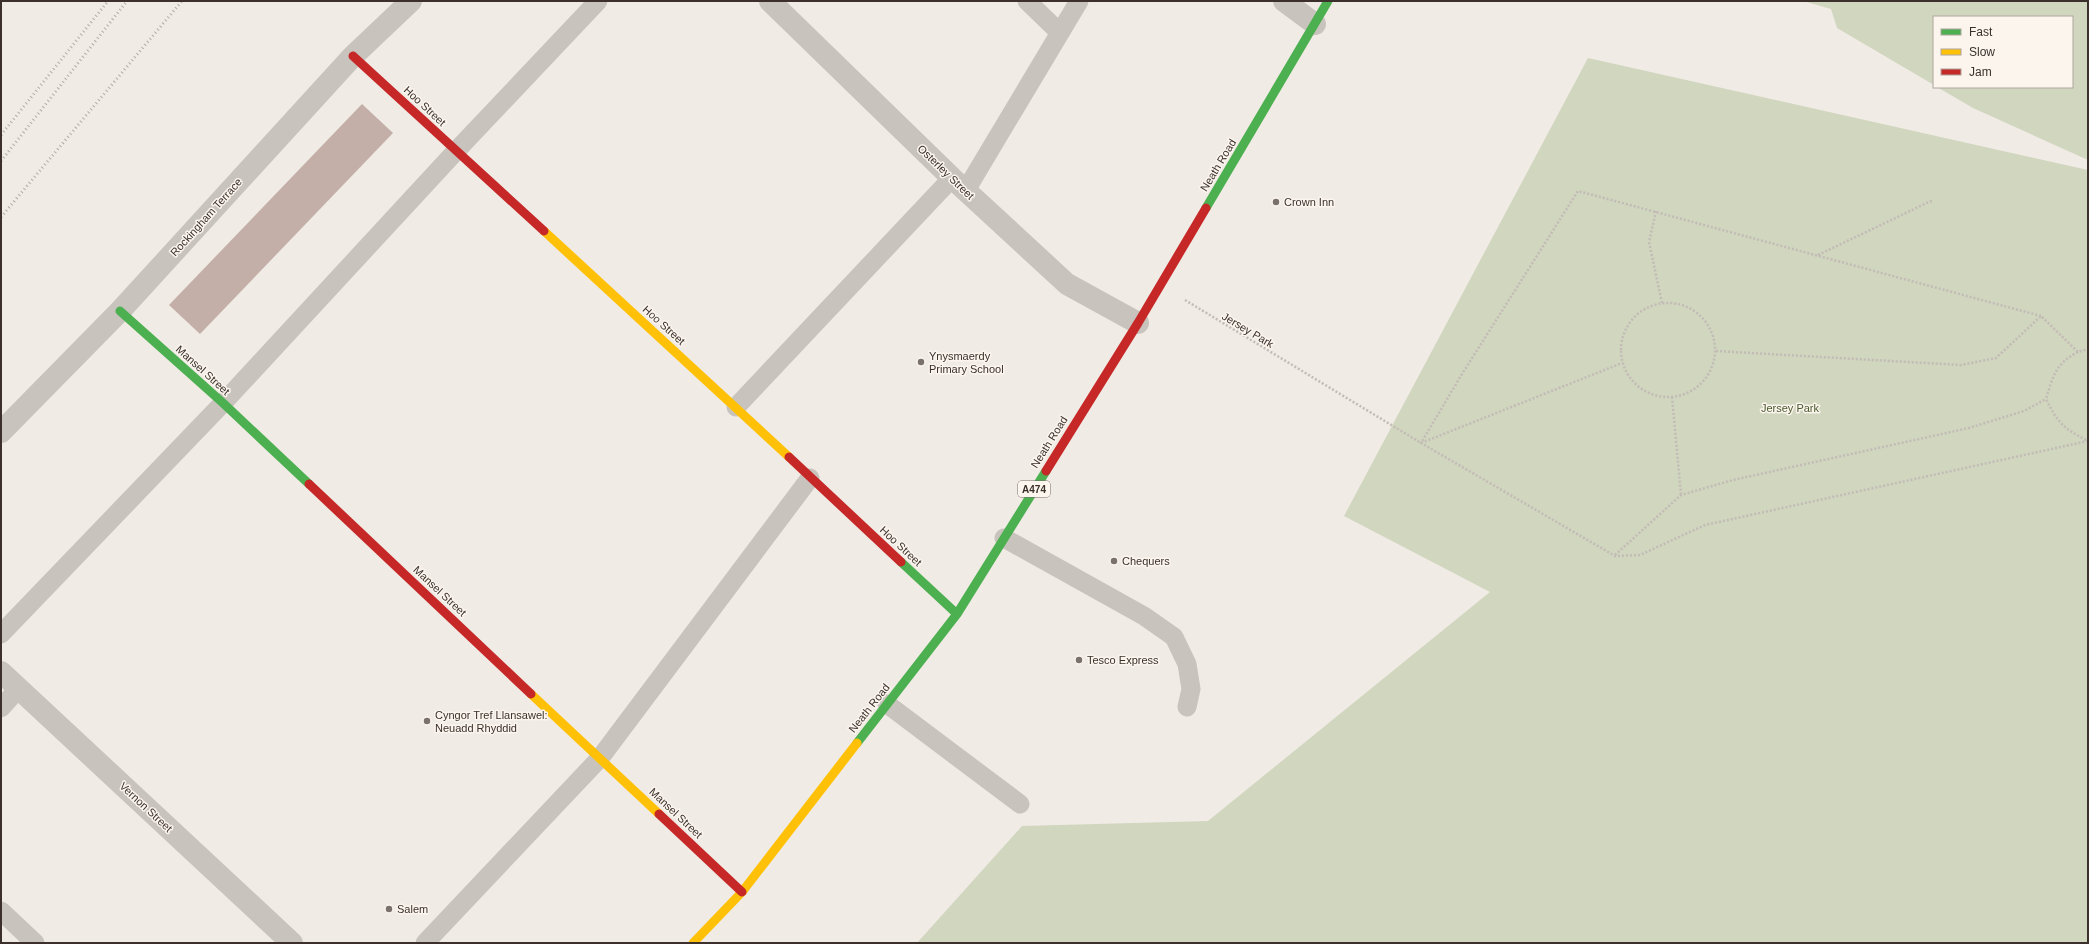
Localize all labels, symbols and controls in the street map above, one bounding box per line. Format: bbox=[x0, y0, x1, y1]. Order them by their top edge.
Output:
legend bbox=[1933, 16, 2073, 88]
text: Fast bbox=[1969, 25, 1993, 39]
text: Slow bbox=[1969, 45, 1995, 59]
text: Jam bbox=[1969, 65, 1992, 79]
street label: Hoo Street bbox=[402, 84, 448, 128]
street label: Neath Road bbox=[1198, 137, 1238, 193]
street label: Osterley Street bbox=[915, 142, 977, 202]
street label: Rockingham Terrace bbox=[168, 176, 244, 258]
place label: Crown Inn bbox=[1284, 196, 1334, 208]
marker: Crown Inn bbox=[1271, 197, 1281, 207]
street label: Hoo Street bbox=[640, 303, 688, 347]
street label: Jersey Park bbox=[1220, 310, 1276, 350]
street label: Mansel Street bbox=[174, 343, 232, 397]
place label: Ynysmaerdy Primary School bbox=[929, 350, 1004, 375]
marker: Ynysmaerdy Primary School bbox=[916, 357, 926, 367]
park label: Jersey Park bbox=[1761, 402, 1820, 414]
street label: Neath Road bbox=[1028, 414, 1070, 470]
road number: A474 bbox=[1018, 481, 1050, 497]
street label: Hoo Street bbox=[878, 524, 924, 568]
place label: Chequers bbox=[1122, 555, 1170, 567]
marker: Chequers bbox=[1109, 556, 1119, 566]
street label: Mansel Street bbox=[411, 563, 469, 619]
place label: Tesco Express bbox=[1087, 654, 1159, 666]
marker: Tesco Express bbox=[1074, 655, 1084, 665]
street label: Neath Road bbox=[846, 681, 892, 735]
place label: Cyngor Tref Llansawel: Neuadd Rhyddid bbox=[435, 709, 548, 734]
marker: Cyngor Tref Llansawel: Neuadd Rhyddid bbox=[422, 716, 432, 726]
street label: Vernon Street bbox=[117, 780, 175, 834]
street label: Mansel Street bbox=[647, 785, 705, 841]
place label: Salem bbox=[397, 903, 428, 915]
marker: Salem bbox=[384, 904, 394, 914]

